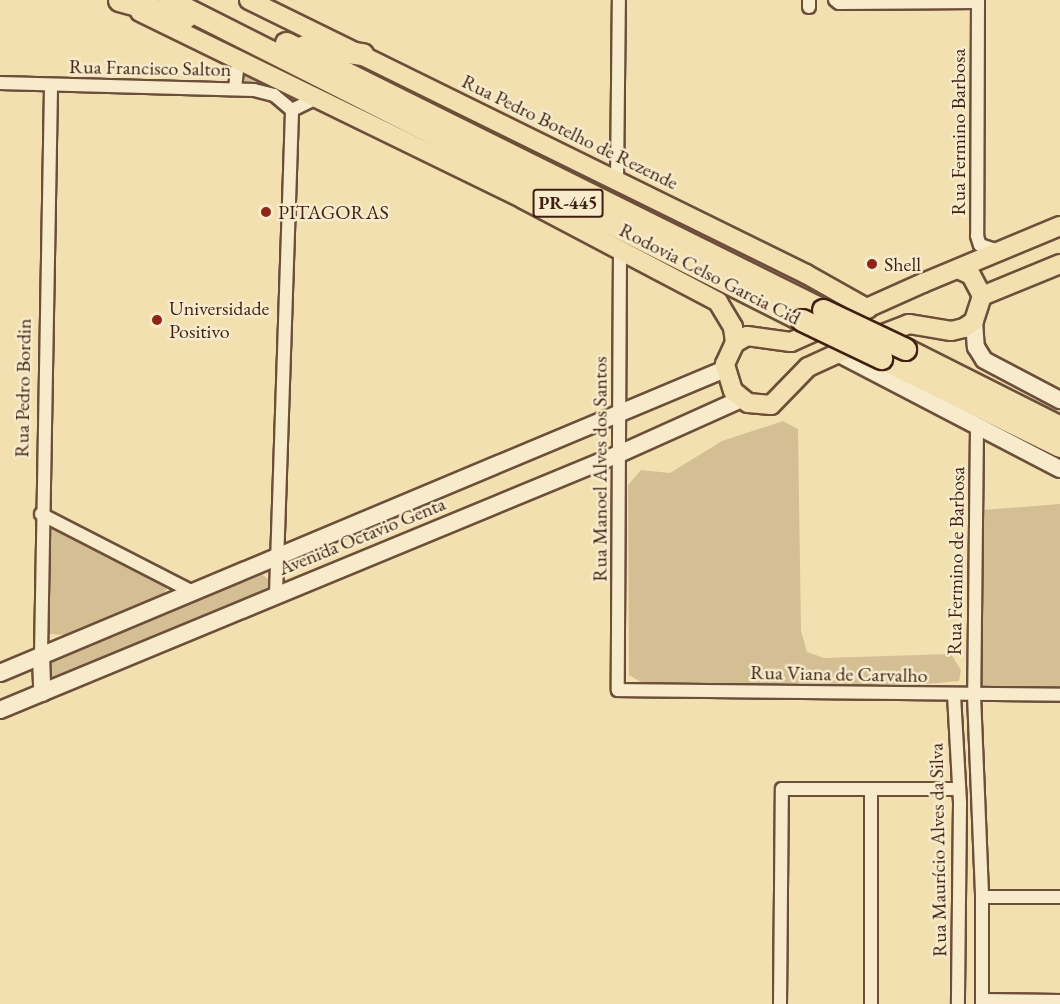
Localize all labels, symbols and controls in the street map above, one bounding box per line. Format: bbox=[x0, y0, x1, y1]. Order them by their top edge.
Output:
street label: Rua Fermino Barbosa bbox=[946, 49, 970, 215]
street label: Rua Francisco Salton bbox=[69, 55, 231, 81]
street label: Rua Pedro Botelho de Rezende bbox=[458, 69, 682, 195]
road number: PR-445 bbox=[532, 188, 604, 218]
place label: PITAGORAS bbox=[278, 200, 389, 224]
marker: PITAGORAS bbox=[259, 205, 273, 219]
street label: Rodovia Celso Garcia Cid bbox=[615, 218, 805, 330]
place label: Shell bbox=[884, 252, 921, 276]
marker: Shell bbox=[865, 257, 879, 271]
place label: Universidade Positivo bbox=[169, 296, 269, 343]
marker: Universidade Positivo bbox=[150, 313, 164, 327]
street label: Rua Pedro Bordin bbox=[10, 318, 36, 458]
street label: Rua Manoel Alves dos Santos bbox=[588, 356, 612, 582]
street label: Rua Fermino de Barbosa bbox=[942, 466, 970, 656]
street label: Avenida Octavio Genta bbox=[275, 492, 449, 580]
street label: Rua Viana de Carvalho bbox=[750, 660, 928, 688]
street label: Rua Maurício Alves da Silva bbox=[924, 743, 952, 957]

